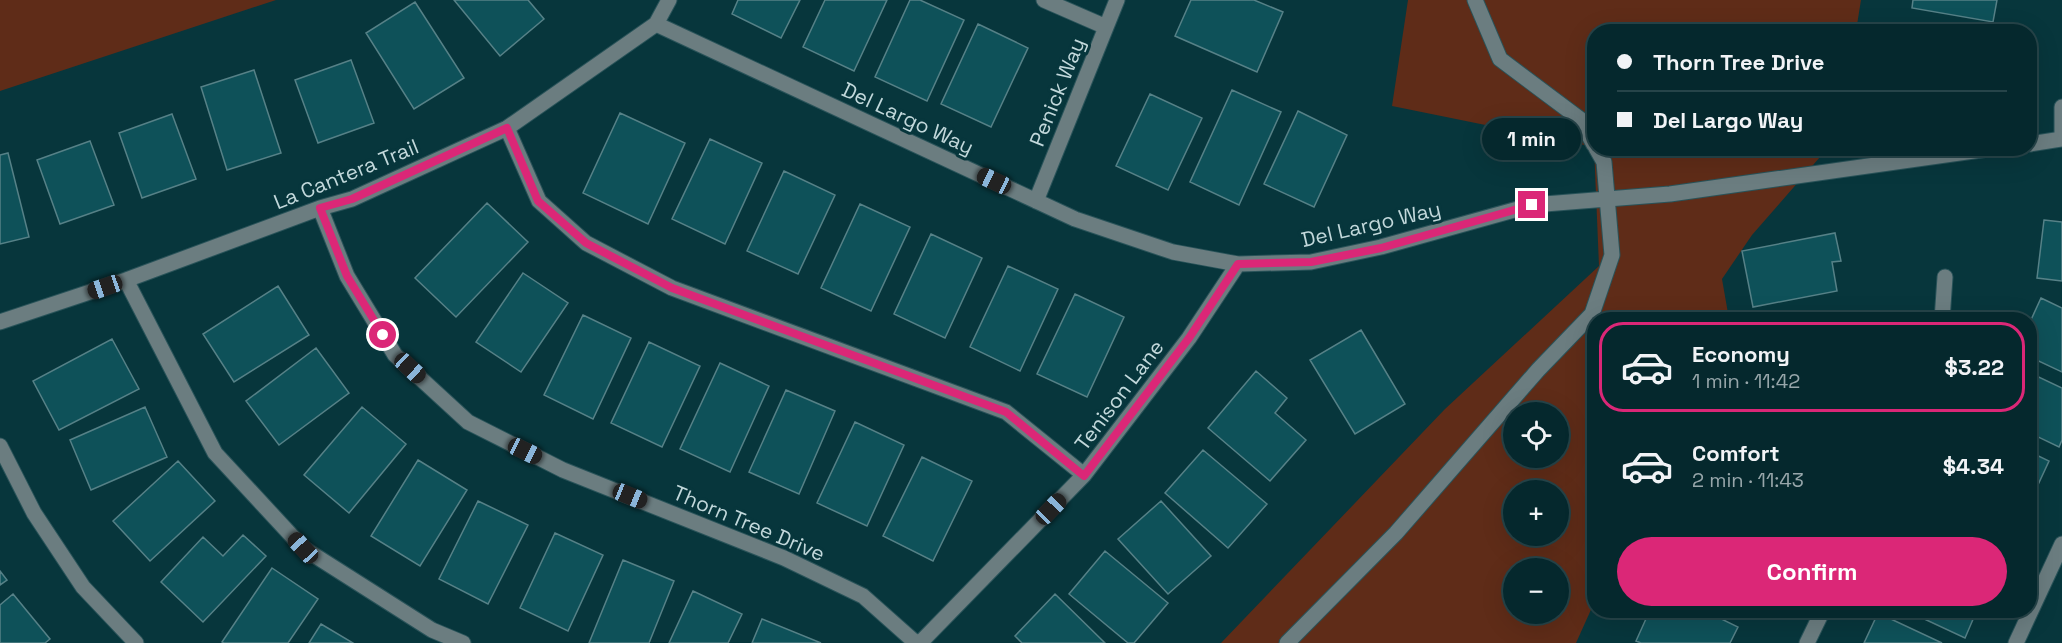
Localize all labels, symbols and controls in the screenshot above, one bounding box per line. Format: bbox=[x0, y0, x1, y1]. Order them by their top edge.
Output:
street label: Penick Way bbox=[1023, 34, 1091, 150]
text: Thorn Tree Drive bbox=[1653, 48, 1825, 76]
street label: Del Largo Way bbox=[838, 76, 978, 160]
text: Del Largo Way bbox=[1653, 106, 1803, 134]
callout: 1 min bbox=[1482, 118, 1582, 160]
text: 1 min bbox=[1507, 126, 1556, 152]
street label: La Cantera Trail bbox=[270, 133, 422, 215]
car bbox=[974, 165, 1014, 197]
route end bbox=[1518, 191, 1545, 218]
street label: Del Largo Way bbox=[1299, 195, 1443, 253]
car bbox=[85, 273, 125, 301]
route start bbox=[369, 321, 396, 348]
street label: Tenison Lane bbox=[1069, 334, 1169, 456]
icon: car bbox=[1620, 340, 1674, 394]
text: Economy bbox=[1692, 340, 1790, 368]
car bbox=[391, 349, 429, 387]
text: $3.22 bbox=[1945, 353, 2004, 381]
text: 1 min · 11:42 bbox=[1692, 368, 1800, 394]
map controls bbox=[1503, 402, 1569, 624]
button: locate bbox=[1503, 402, 1569, 468]
car bbox=[505, 435, 545, 467]
icon: car bbox=[1620, 439, 1674, 493]
text: Comfort bbox=[1692, 439, 1780, 467]
text: $4.34 bbox=[1943, 452, 2004, 480]
text: 2 min · 11:43 bbox=[1692, 467, 1804, 493]
street label: Thorn Tree Drive bbox=[669, 479, 829, 567]
button: + bbox=[1503, 480, 1569, 546]
car bbox=[610, 481, 650, 511]
car bbox=[1032, 490, 1070, 528]
car bbox=[284, 529, 322, 567]
button: Confirm bbox=[1617, 537, 2007, 606]
button: − bbox=[1503, 558, 1569, 624]

